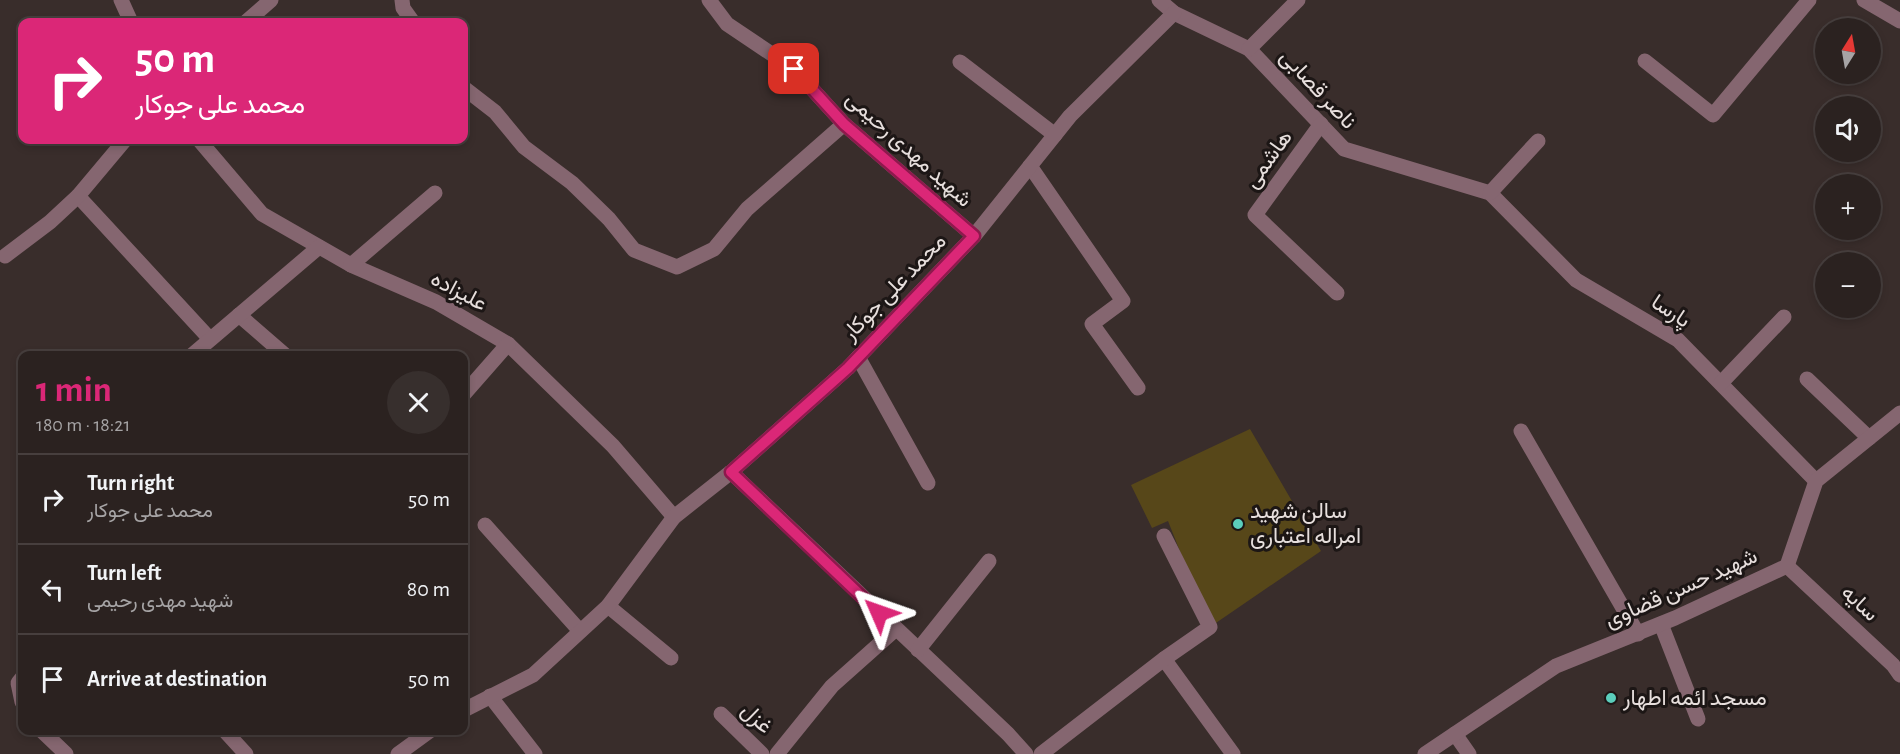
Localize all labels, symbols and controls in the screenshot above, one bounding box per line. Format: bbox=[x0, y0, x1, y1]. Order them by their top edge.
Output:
north arrow bbox=[1815, 18, 1881, 84]
map controls bbox=[1815, 18, 1881, 318]
text: 50 m bbox=[135, 38, 215, 80]
icon: right bbox=[36, 42, 114, 120]
pin bbox=[768, 43, 819, 94]
street label: ناصر قصابی bbox=[1274, 45, 1360, 134]
icon: arrive bbox=[777, 52, 810, 85]
street label: شهید مهدی رحیمی bbox=[841, 87, 976, 212]
text: محمد علی جوکار bbox=[135, 91, 305, 118]
button: sound bbox=[1815, 96, 1881, 162]
street label: هاشمی bbox=[1240, 126, 1298, 193]
button: + bbox=[1815, 174, 1881, 240]
street label: محمد علی جوکار bbox=[837, 229, 951, 347]
button: − bbox=[1815, 252, 1881, 318]
street label: علیزاده bbox=[426, 267, 491, 317]
street label: پارسا bbox=[1646, 290, 1694, 334]
button: close bbox=[387, 371, 450, 434]
text: 1 min bbox=[36, 372, 112, 408]
text: 180 m · 18:21 bbox=[36, 415, 130, 435]
text: Turn right bbox=[87, 472, 174, 494]
icon: right bbox=[36, 483, 69, 516]
text: 50 m bbox=[408, 488, 450, 510]
place label: سالن شهید امراله اعتباری bbox=[1250, 500, 1361, 549]
text: محمد علی جوکار bbox=[87, 501, 213, 521]
marker: سالن شهید امراله اعتباری bbox=[1231, 517, 1245, 531]
street label: شهید حسن قضاوی bbox=[1601, 545, 1761, 633]
text: Turn left bbox=[87, 562, 161, 584]
icon: left bbox=[36, 573, 69, 606]
text: 80 m bbox=[407, 578, 450, 600]
position arrow bbox=[847, 581, 911, 645]
street label: سایه bbox=[1837, 581, 1883, 626]
text: شهید مهدی رحیمی bbox=[87, 591, 233, 611]
icon: arrive bbox=[36, 663, 69, 696]
text: Arrive at destination bbox=[87, 668, 267, 690]
text: 50 m bbox=[408, 668, 450, 690]
place label: مسجد ائمه اطهار bbox=[1622, 687, 1767, 711]
marker: مسجد ائمه اطهار bbox=[1604, 691, 1618, 705]
street label: غزل bbox=[736, 698, 777, 739]

